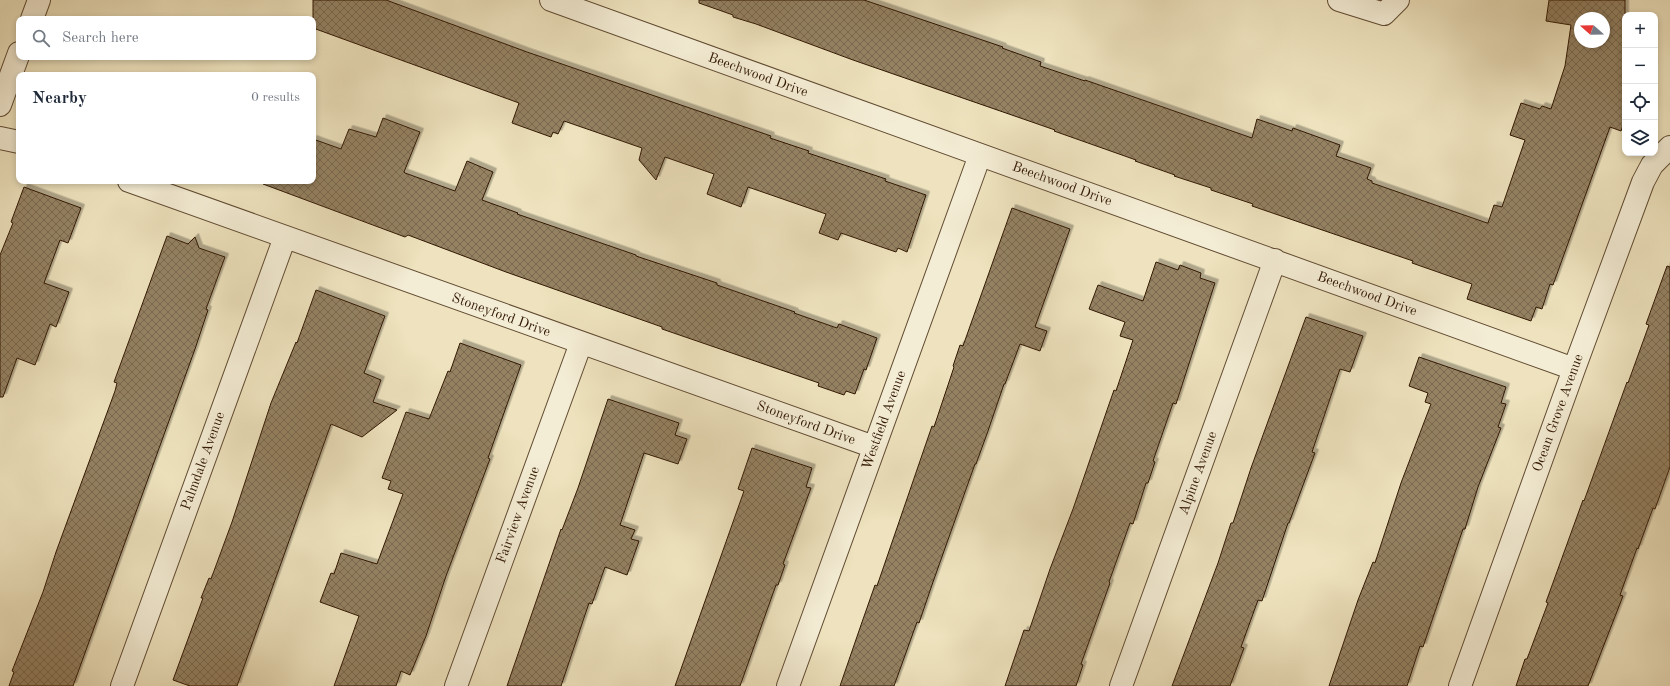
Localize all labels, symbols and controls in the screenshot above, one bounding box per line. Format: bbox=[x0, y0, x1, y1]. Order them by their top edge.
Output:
north arrow bbox=[1574, 12, 1610, 48]
map controls bbox=[1622, 12, 1658, 156]
button: + bbox=[1622, 12, 1658, 48]
search box bbox=[16, 16, 316, 60]
icon: search bbox=[30, 27, 52, 49]
text: Search here bbox=[62, 31, 139, 46]
button: − bbox=[1622, 48, 1658, 84]
street label: Beechwood Drive bbox=[706, 50, 810, 100]
button: locate bbox=[1622, 84, 1658, 120]
text: Nearby bbox=[32, 90, 87, 107]
text: 0 results bbox=[251, 91, 300, 104]
button: layers bbox=[1622, 120, 1658, 156]
street label: Beechwood Drive bbox=[1010, 159, 1114, 209]
street label: Beechwood Drive bbox=[1315, 269, 1419, 319]
street label: Stoneyford Drive bbox=[450, 291, 552, 339]
street label: Ocean Grove Avenue bbox=[1530, 352, 1586, 474]
street label: Westfield Avenue bbox=[860, 369, 908, 471]
street label: Stoneyford Drive bbox=[755, 399, 857, 447]
street label: Palmdale Avenue bbox=[179, 410, 227, 512]
street label: Alpine Avenue bbox=[1176, 429, 1220, 517]
street label: Fairview Avenue bbox=[494, 465, 542, 565]

